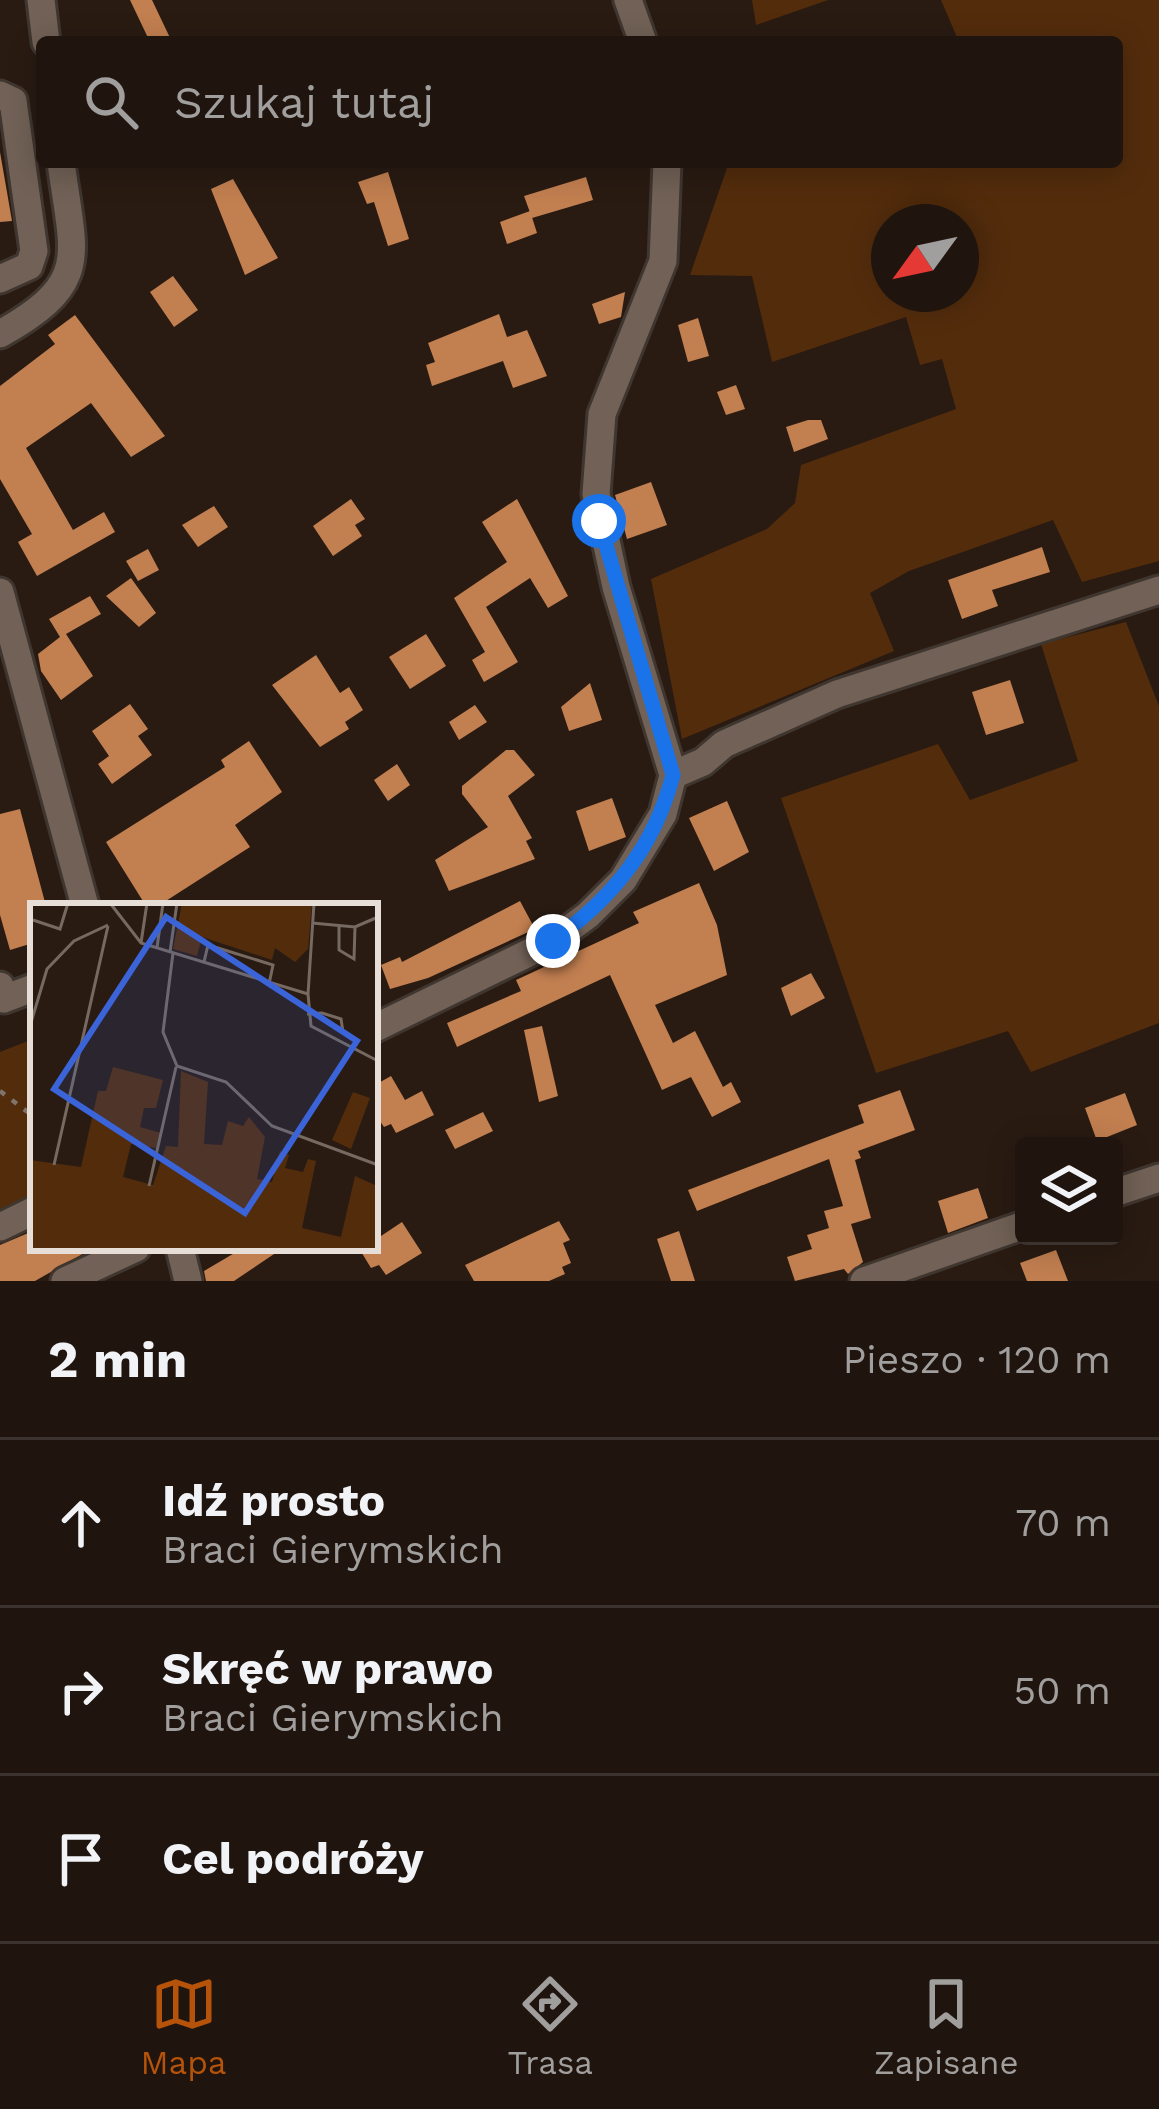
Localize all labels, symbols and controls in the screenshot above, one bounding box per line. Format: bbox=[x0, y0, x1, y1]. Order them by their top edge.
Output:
search box bbox=[36, 36, 1123, 168]
icon: search bbox=[78, 69, 144, 135]
text: Szukaj tutaj bbox=[174, 76, 434, 129]
north arrow bbox=[871, 204, 979, 312]
route start bbox=[572, 494, 626, 548]
inset map bbox=[30, 903, 378, 1251]
route end bbox=[526, 914, 580, 968]
map controls bbox=[1015, 1137, 1123, 1245]
button: layers bbox=[1015, 1137, 1123, 1245]
text: 2 min bbox=[48, 1330, 187, 1389]
text: Pieszo · 120 m bbox=[843, 1337, 1111, 1382]
text: Idź prosto bbox=[162, 1474, 385, 1527]
icon: ahead bbox=[48, 1490, 114, 1556]
text: 70 m bbox=[1015, 1500, 1111, 1545]
text: Braci Gierymskich bbox=[162, 1527, 504, 1572]
text: Skręć w prawo bbox=[162, 1642, 493, 1695]
icon: right bbox=[48, 1658, 114, 1724]
text: 50 m bbox=[1014, 1668, 1111, 1713]
text: Braci Gierymskich bbox=[162, 1695, 504, 1740]
icon: arrive bbox=[48, 1826, 114, 1892]
text: Cel podróży bbox=[162, 1832, 423, 1885]
tab: Mapa bbox=[141, 1971, 227, 2082]
tab: Trasa bbox=[508, 1971, 593, 2082]
tab: Zapisane bbox=[874, 1971, 1018, 2082]

